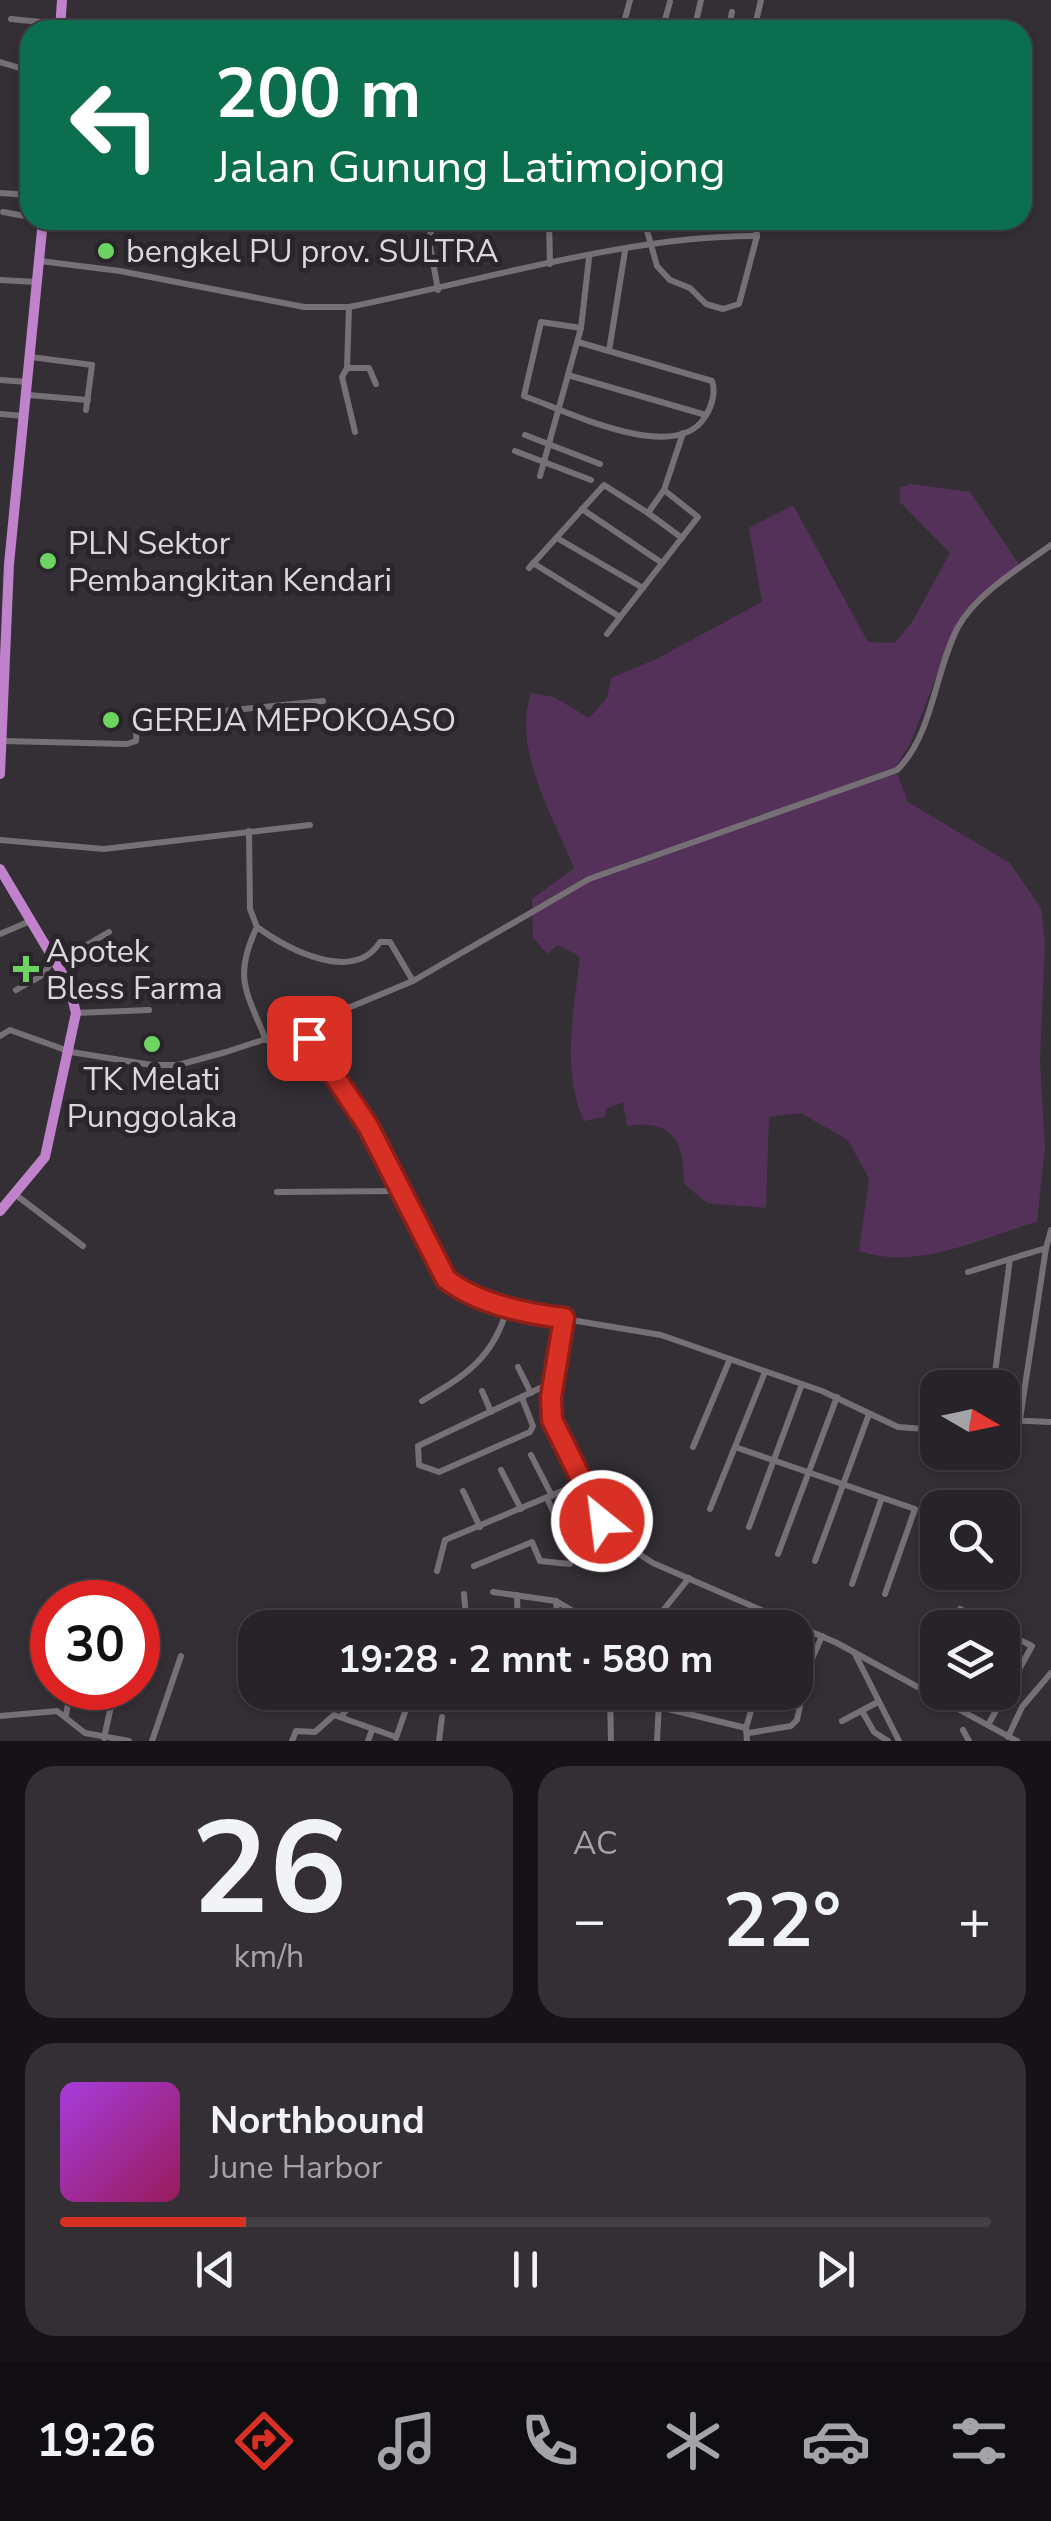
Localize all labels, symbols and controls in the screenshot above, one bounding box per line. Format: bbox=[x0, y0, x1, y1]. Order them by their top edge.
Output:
text: 200 m bbox=[215, 46, 421, 142]
icon: left bbox=[50, 60, 180, 190]
text: Jalan Gunung Latimojong bbox=[215, 137, 726, 198]
place label: bengkel PU prov. SULTRA bbox=[126, 230, 499, 273]
marker: bengkel PU prov. SULTRA bbox=[95, 240, 117, 262]
place label: PLN Sektor Pembangkitan Kendari bbox=[68, 522, 392, 602]
marker: PLN Sektor Pembangkitan Kendari bbox=[37, 550, 59, 572]
place label: GEREJA MEPOKOASO bbox=[131, 699, 456, 742]
marker: GEREJA MEPOKOASO bbox=[100, 709, 122, 731]
place label: Apotek Bless Farma bbox=[46, 930, 223, 1010]
marker: Apotek Bless Farma bbox=[15, 958, 37, 980]
pin bbox=[267, 996, 352, 1081]
icon: arrive bbox=[282, 1011, 337, 1066]
marker: TK Melati Punggolaka bbox=[141, 1033, 163, 1055]
place label: TK Melati Punggolaka bbox=[67, 1058, 237, 1138]
north arrow bbox=[920, 1370, 1020, 1470]
map controls bbox=[920, 1370, 1020, 1710]
position arrow bbox=[550, 1469, 654, 1573]
button: search bbox=[920, 1490, 1020, 1590]
speed limit sign: 30 bbox=[30, 1580, 160, 1710]
button: layers bbox=[920, 1610, 1020, 1710]
text: 19:28 · 2 mnt · 580 m bbox=[338, 1634, 713, 1685]
text: 26 bbox=[191, 1781, 347, 1958]
text: AC bbox=[573, 1822, 617, 1865]
text: 22° bbox=[723, 1870, 841, 1972]
text: − bbox=[573, 1883, 606, 1958]
text: + bbox=[958, 1883, 991, 1958]
text: km/h bbox=[234, 1935, 304, 1978]
text: Northbound bbox=[210, 2095, 425, 2146]
text: June Harbor bbox=[210, 2146, 382, 2189]
icon: previous bbox=[188, 2242, 243, 2297]
icon: pause bbox=[498, 2242, 553, 2297]
icon: next bbox=[808, 2242, 863, 2297]
icon: directions bbox=[229, 2406, 299, 2476]
icon: music bbox=[372, 2406, 442, 2476]
icon: phone bbox=[515, 2406, 585, 2476]
icon: climate bbox=[658, 2406, 728, 2476]
icon: car bbox=[801, 2406, 871, 2476]
icon: filters bbox=[944, 2406, 1014, 2476]
text: 19:26 bbox=[37, 2411, 156, 2472]

